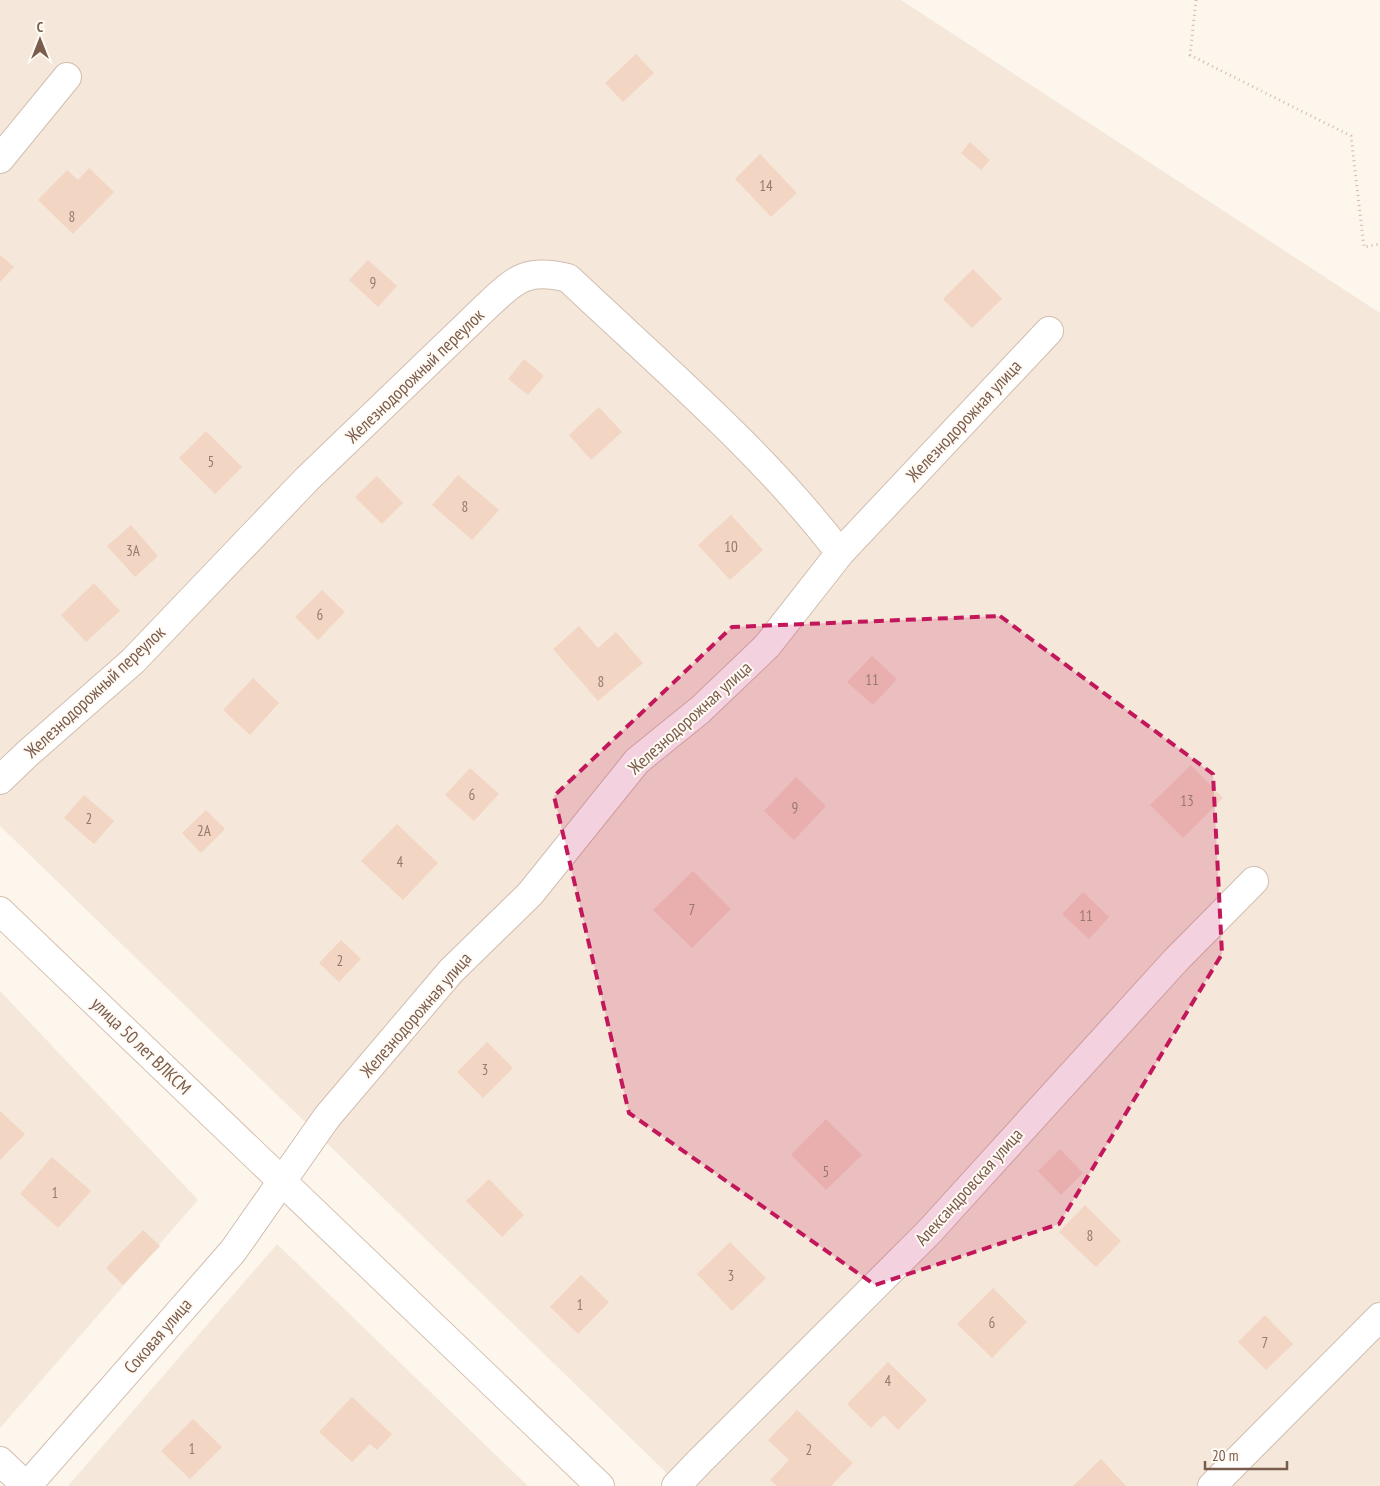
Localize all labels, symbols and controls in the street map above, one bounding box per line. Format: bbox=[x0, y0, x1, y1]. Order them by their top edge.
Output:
north arrow bbox=[15, 15, 65, 65]
text: С bbox=[37, 18, 44, 36]
house number: 14 bbox=[759, 176, 773, 195]
house number: 8 bbox=[69, 207, 75, 226]
house number: 9 bbox=[370, 273, 376, 292]
street label: Железнодорожный переулок bbox=[340, 303, 489, 449]
street label: Железнодорожная улица bbox=[900, 355, 1026, 487]
house number: 5 bbox=[208, 452, 214, 471]
house number: 8 bbox=[462, 497, 468, 516]
house number: 10 bbox=[724, 537, 738, 556]
house number: 3А bbox=[126, 541, 141, 560]
house number: 6 bbox=[317, 605, 324, 624]
street label: Железнодорожный переулок bbox=[19, 620, 170, 763]
street label: Железнодорожная улица bbox=[622, 656, 756, 780]
house number: 11 bbox=[865, 670, 879, 689]
house number: 8 bbox=[598, 672, 604, 691]
house number: 6 bbox=[469, 785, 476, 804]
house number: 13 bbox=[1180, 791, 1194, 810]
house number: 9 bbox=[792, 798, 798, 817]
house number: 2 bbox=[86, 809, 92, 828]
house number: 2А bbox=[197, 821, 212, 840]
house number: 4 bbox=[397, 852, 404, 871]
house number: 7 bbox=[689, 900, 695, 919]
house number: 11 bbox=[1079, 906, 1093, 925]
street label: Железнодорожная улица bbox=[354, 947, 476, 1083]
house number: 2 bbox=[337, 951, 343, 970]
street label: улица 50 лет ВЛКСМ bbox=[86, 992, 196, 1099]
house number: 3 bbox=[482, 1060, 488, 1079]
street label: Александровская улица bbox=[910, 1123, 1027, 1250]
house number: 5 bbox=[823, 1162, 829, 1181]
house number: 1 bbox=[52, 1183, 58, 1202]
house number: 8 bbox=[1087, 1226, 1093, 1245]
house number: 3 bbox=[728, 1266, 734, 1285]
street label: Соковая улица bbox=[119, 1293, 197, 1378]
house number: 1 bbox=[577, 1295, 583, 1314]
house number: 6 bbox=[989, 1313, 996, 1332]
house number: 7 bbox=[1262, 1333, 1268, 1352]
house number: 4 bbox=[885, 1371, 892, 1390]
scale bar bbox=[1205, 1438, 1288, 1470]
house number: 1 bbox=[189, 1439, 195, 1458]
house number: 2 bbox=[806, 1440, 812, 1459]
text: 20 m bbox=[1212, 1446, 1238, 1465]

